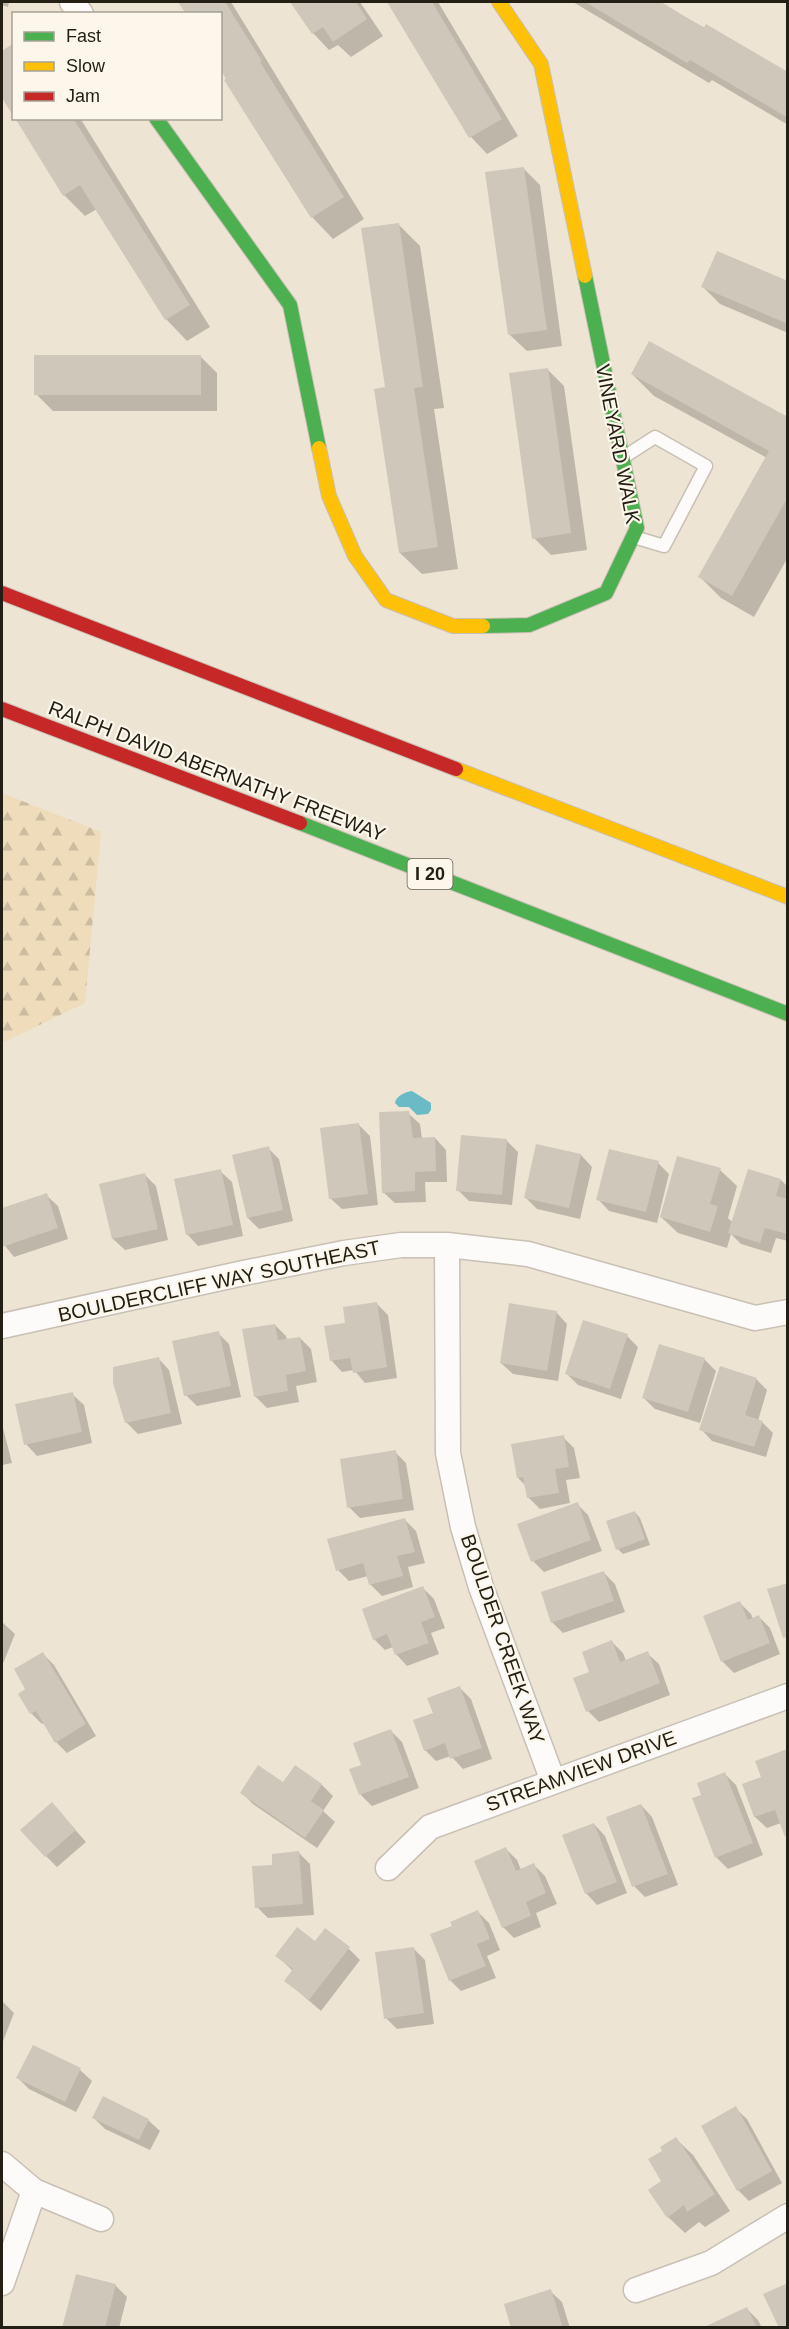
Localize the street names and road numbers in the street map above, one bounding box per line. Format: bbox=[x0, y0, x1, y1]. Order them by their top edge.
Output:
street label: VINEYARD WALK bbox=[592, 362, 644, 526]
street label: RALPH DAVID ABERNATHY FREEWAY bbox=[45, 696, 389, 846]
road number: I 20 bbox=[408, 859, 452, 889]
street label: BOULDERCLIFF WAY SOUTHEAST bbox=[56, 1236, 382, 1326]
street label: BOULDER CREEK WAY bbox=[457, 1531, 549, 1747]
street label: STREAMVIEW DRIVE bbox=[483, 1726, 679, 1816]

